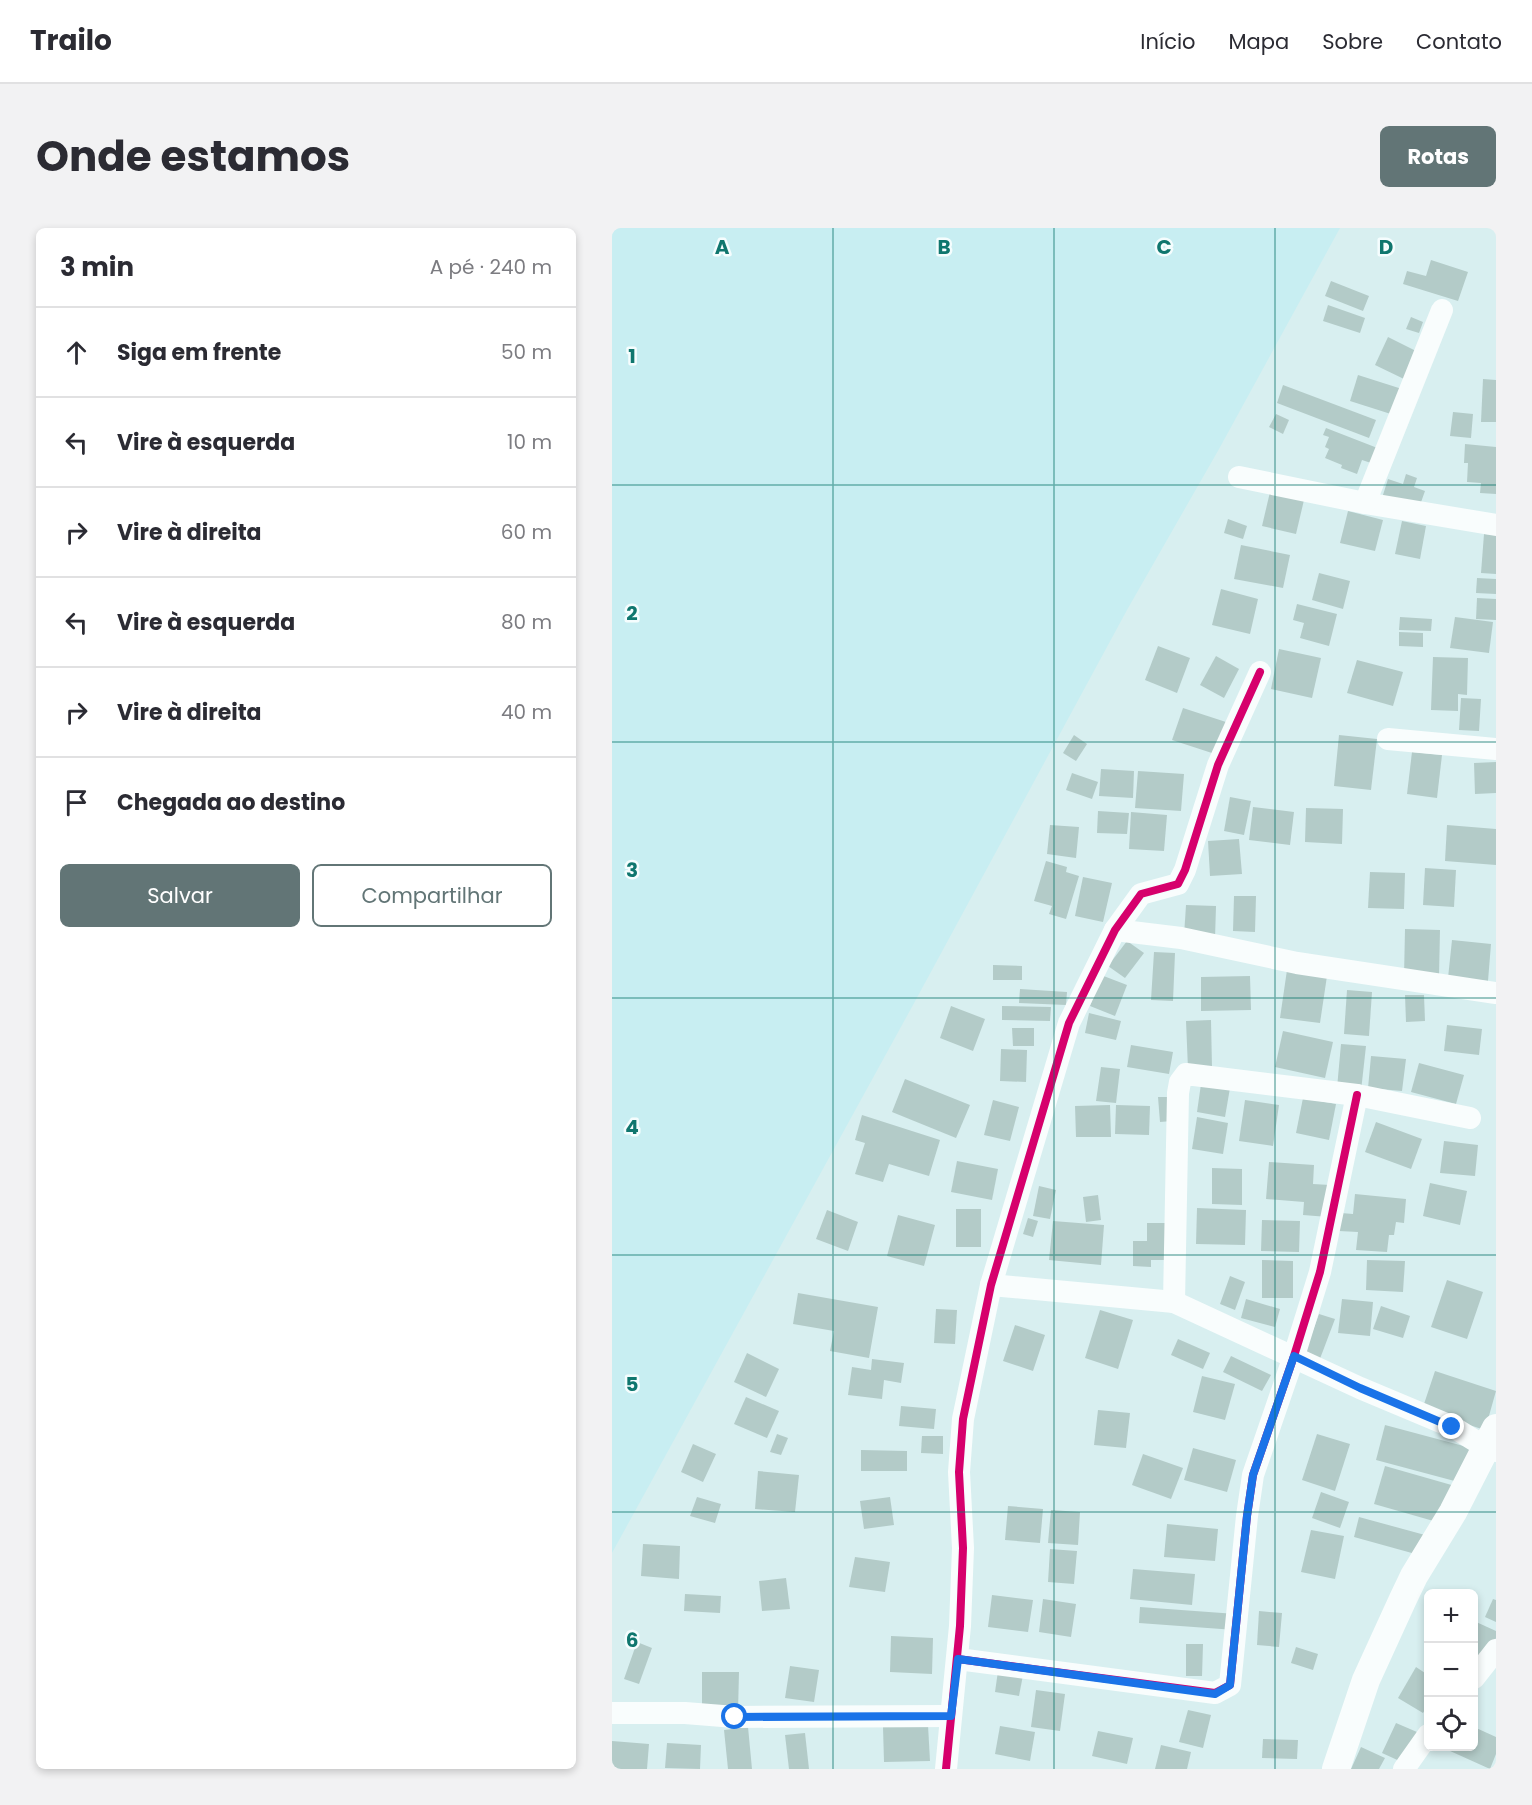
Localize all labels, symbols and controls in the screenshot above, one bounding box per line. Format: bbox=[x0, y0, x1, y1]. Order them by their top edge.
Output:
text: Trailo bbox=[30, 21, 112, 60]
text: Início bbox=[1140, 27, 1195, 56]
text: Mapa bbox=[1228, 27, 1289, 56]
text: Sobre bbox=[1322, 27, 1383, 56]
text: Contato bbox=[1416, 27, 1502, 56]
button: Rotas bbox=[1380, 126, 1496, 187]
text: Onde estamos bbox=[36, 127, 350, 186]
text: A bbox=[715, 233, 730, 261]
text: B bbox=[937, 233, 951, 261]
text: C bbox=[1156, 233, 1172, 261]
text: D bbox=[1379, 233, 1393, 261]
text: 3 min bbox=[60, 249, 134, 285]
text: A pé · 240 m bbox=[430, 253, 552, 281]
icon: ahead bbox=[60, 336, 93, 369]
text: Siga em frente bbox=[117, 337, 281, 368]
text: 50 m bbox=[501, 338, 552, 366]
text: 1 bbox=[628, 342, 636, 370]
icon: left bbox=[60, 426, 93, 459]
text: Vire à esquerda bbox=[117, 427, 295, 458]
text: 10 m bbox=[507, 428, 552, 456]
icon: right bbox=[60, 516, 93, 549]
text: Vire à direita bbox=[117, 517, 262, 548]
text: 60 m bbox=[501, 518, 552, 546]
text: 2 bbox=[626, 599, 638, 627]
icon: left bbox=[60, 606, 93, 639]
text: Vire à esquerda bbox=[117, 607, 295, 638]
text: 80 m bbox=[501, 608, 552, 636]
icon: right bbox=[60, 696, 93, 729]
text: Vire à direita bbox=[117, 697, 262, 728]
text: 40 m bbox=[501, 698, 552, 726]
icon: arrive bbox=[60, 786, 93, 819]
text: Chegada ao destino bbox=[117, 787, 345, 818]
text: 3 bbox=[626, 856, 638, 884]
button: Salvar bbox=[60, 864, 300, 927]
button: Compartilhar bbox=[312, 864, 552, 927]
text: 4 bbox=[625, 1113, 639, 1141]
text: 5 bbox=[626, 1370, 639, 1398]
route end bbox=[1438, 1413, 1464, 1439]
map controls bbox=[1424, 1589, 1478, 1751]
button: + bbox=[1424, 1589, 1478, 1643]
text: 6 bbox=[626, 1626, 638, 1654]
button: − bbox=[1424, 1643, 1478, 1697]
button: locate bbox=[1424, 1697, 1478, 1751]
route start bbox=[721, 1703, 747, 1729]

